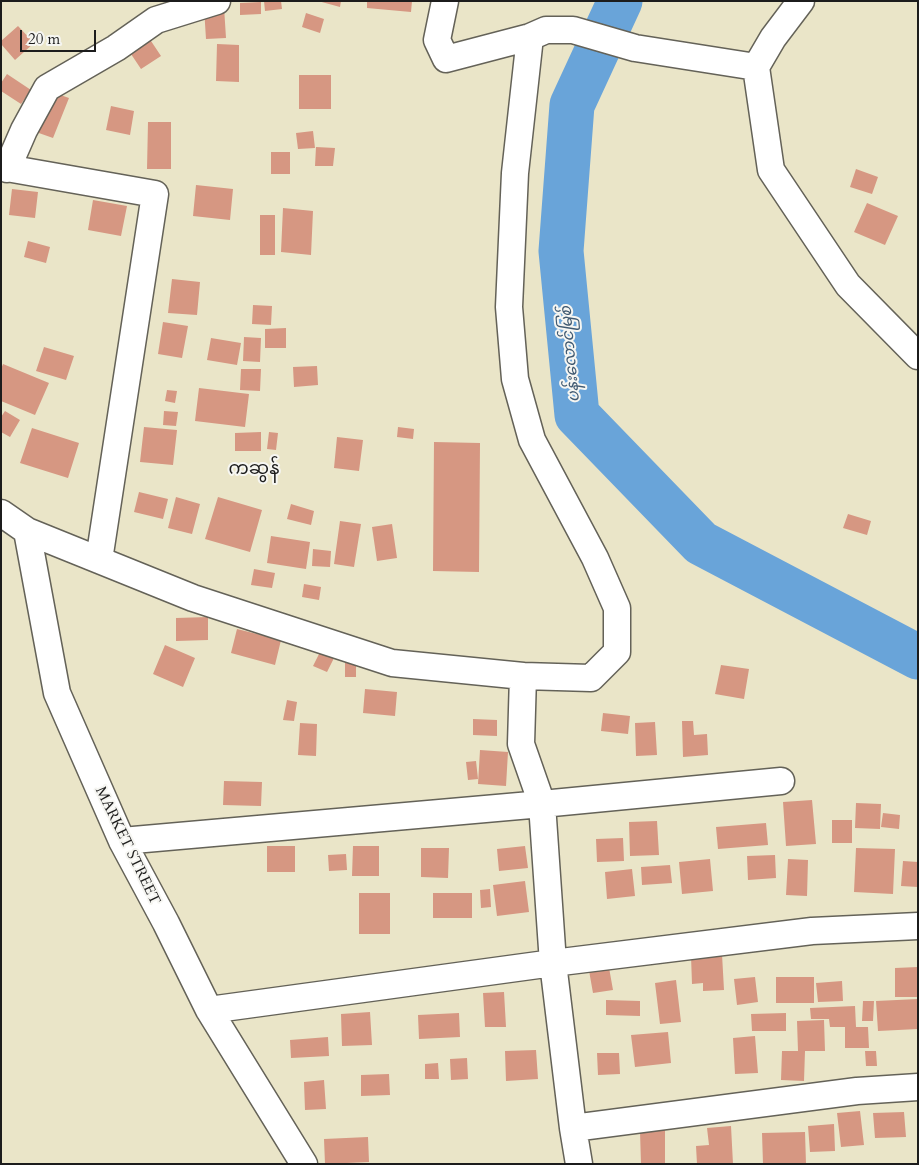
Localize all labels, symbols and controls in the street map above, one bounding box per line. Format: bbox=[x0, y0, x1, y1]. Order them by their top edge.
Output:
scale bar bbox=[22, 20, 99, 52]
text: 20 m bbox=[28, 29, 60, 49]
water label: ပန်းလောင်မြစ် bbox=[557, 305, 585, 403]
district label: ကဆွန် bbox=[229, 459, 279, 481]
street label: MARKET STREET bbox=[91, 784, 163, 908]

